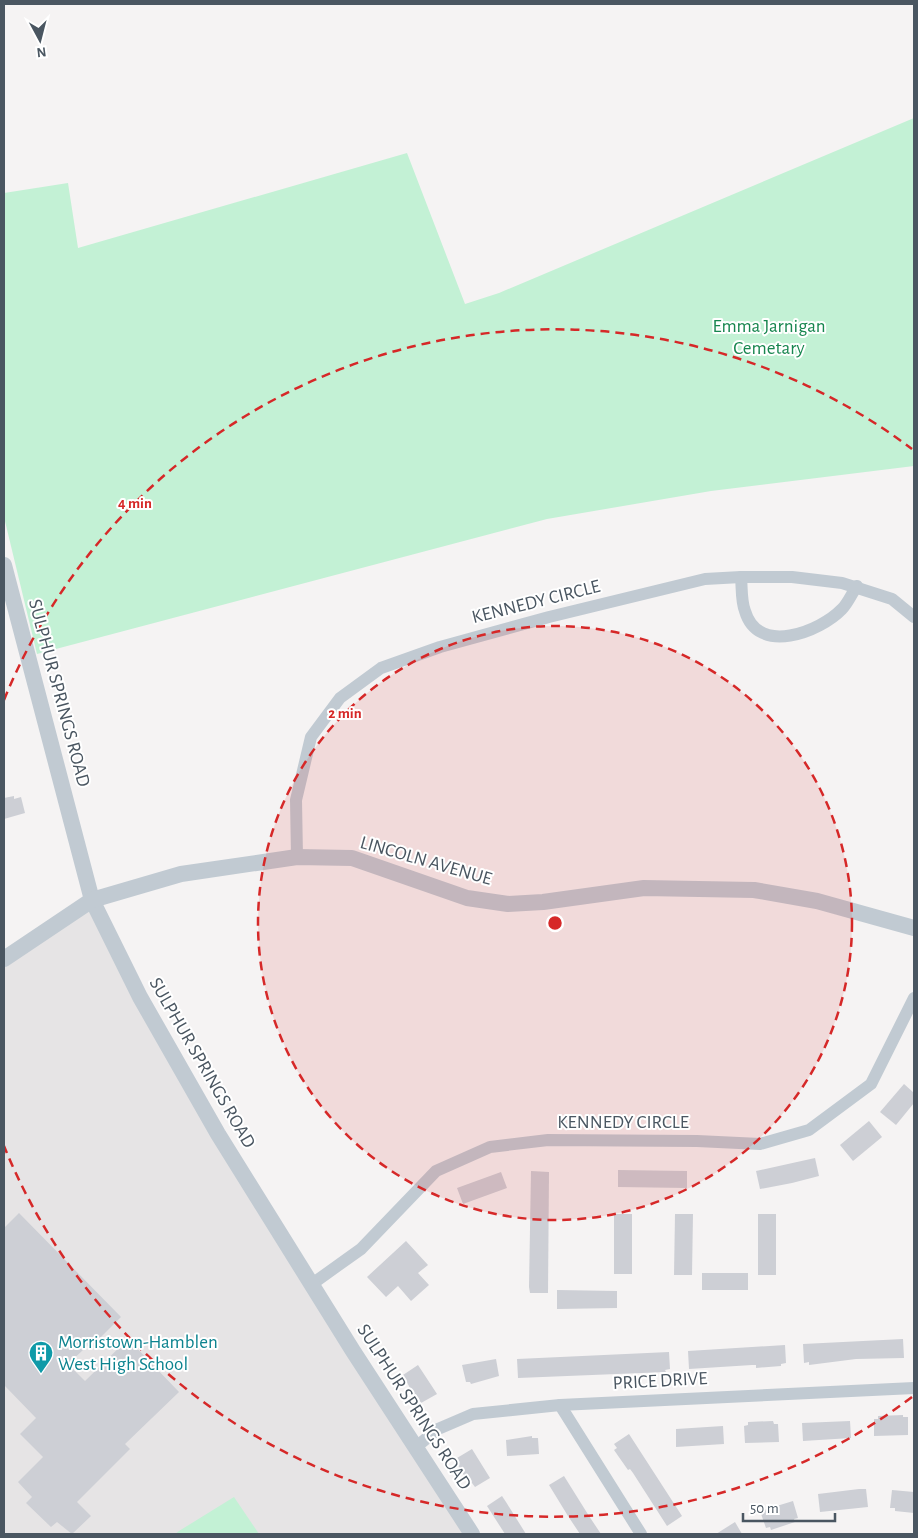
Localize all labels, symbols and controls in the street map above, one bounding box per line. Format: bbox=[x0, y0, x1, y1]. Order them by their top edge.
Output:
north arrow bbox=[15, 15, 65, 65]
text: N bbox=[36, 44, 47, 59]
park label: Emma Jarnigan Cemetary bbox=[712, 317, 826, 358]
text: 4 min bbox=[118, 496, 152, 511]
street label: KENNEDY CIRCLE bbox=[470, 577, 602, 627]
street label: SULPHUR SPRINGS ROAD bbox=[25, 597, 93, 789]
text: 2 min bbox=[328, 706, 362, 721]
street label: LINCOLN AVENUE bbox=[358, 833, 494, 889]
centre of rings bbox=[546, 914, 564, 932]
street label: SULPHUR SPRINGS ROAD bbox=[145, 975, 259, 1151]
street label: KENNEDY CIRCLE bbox=[557, 1113, 689, 1132]
street label: SULPHUR SPRINGS ROAD bbox=[353, 1321, 475, 1493]
place label: Morristown-Hamblen West High School bbox=[58, 1333, 218, 1374]
building icon: Morristown-Hamblen West High School bbox=[28, 1340, 54, 1374]
street label: PRICE DRIVE bbox=[612, 1369, 708, 1393]
scale bar bbox=[743, 1490, 836, 1522]
text: 50 m bbox=[750, 1501, 779, 1516]

